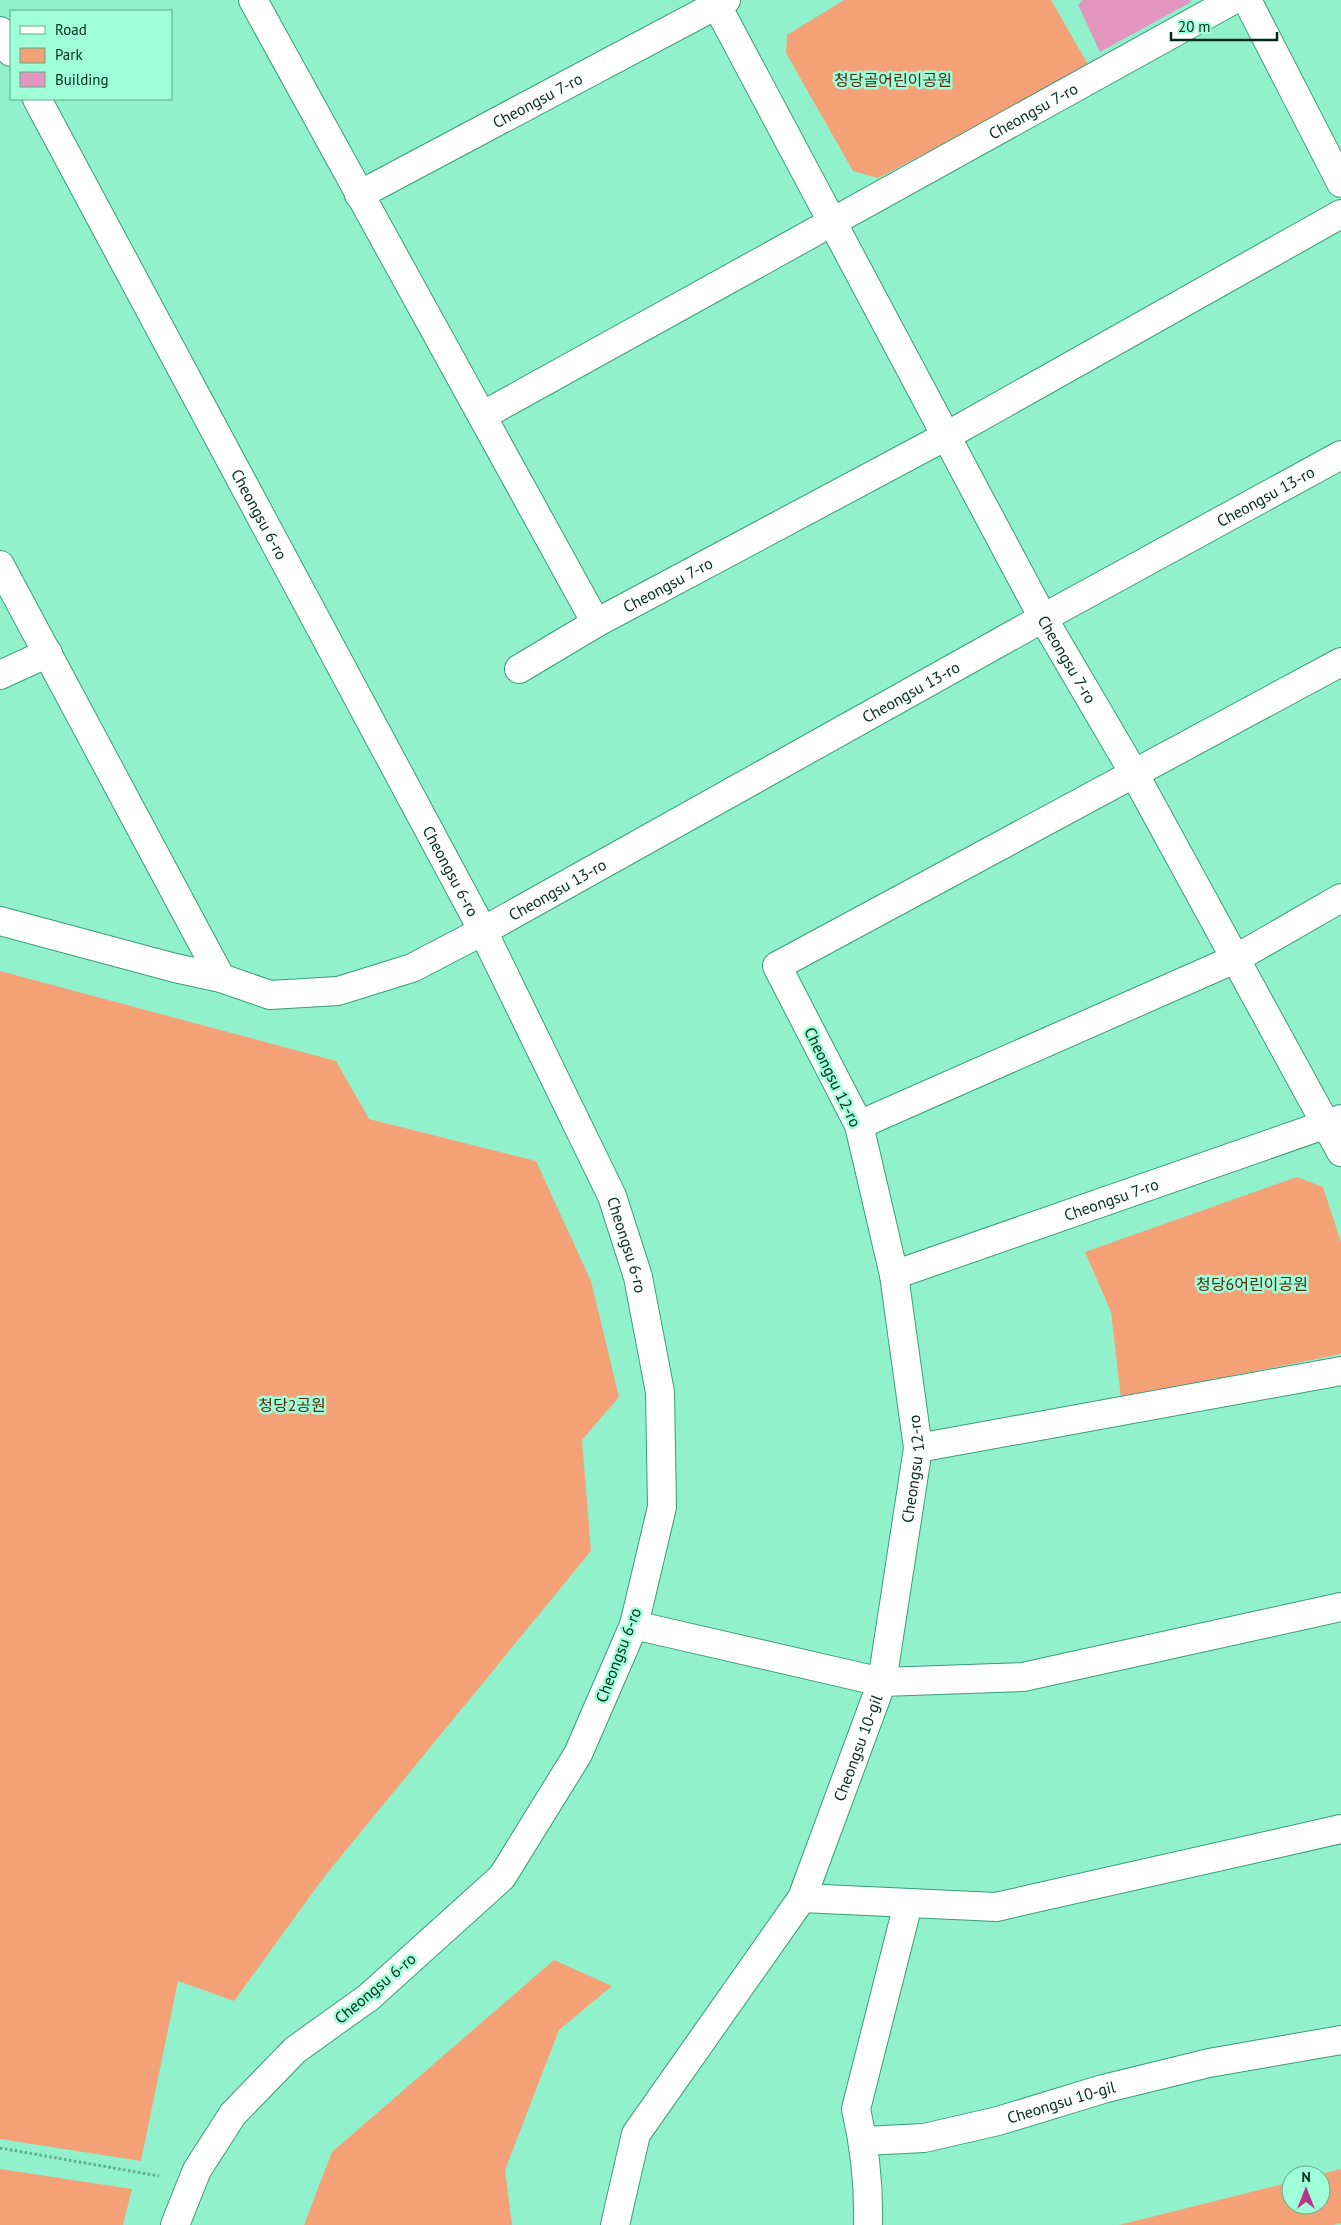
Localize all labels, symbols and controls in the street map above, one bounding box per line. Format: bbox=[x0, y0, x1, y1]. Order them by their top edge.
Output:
legend bbox=[10, 10, 172, 100]
scale bar bbox=[1171, 10, 1277, 42]
text: 20 m bbox=[1178, 17, 1211, 36]
text: Road bbox=[55, 20, 87, 39]
text: Park bbox=[55, 45, 83, 64]
street label: Cheongsu 7-ro bbox=[489, 68, 586, 132]
text: Building bbox=[55, 70, 109, 89]
park label: 청당골어린이공원 bbox=[834, 70, 952, 90]
street label: Cheongsu 7-ro bbox=[985, 78, 1081, 143]
street label: Cheongsu 13-ro bbox=[1213, 461, 1318, 531]
street label: Cheongsu 6-ro bbox=[227, 465, 292, 563]
street label: Cheongsu 7-ro bbox=[619, 553, 716, 617]
street label: Cheongsu 7-ro bbox=[1034, 612, 1101, 707]
street label: Cheongsu 13-ro bbox=[859, 657, 963, 727]
street label: Cheongsu 6-ro bbox=[418, 822, 483, 920]
street label: Cheongsu 13-ro bbox=[505, 854, 610, 925]
street label: Cheongsu 12-ro bbox=[800, 1024, 866, 1130]
street label: Cheongsu 7-ro bbox=[1061, 1173, 1161, 1225]
street label: Cheongsu 6-ro bbox=[603, 1194, 651, 1295]
park label: 청당6어린이공원 bbox=[1196, 1274, 1308, 1294]
park label: 청당2공원 bbox=[258, 1395, 326, 1415]
street label: Cheongsu 12-ro bbox=[897, 1414, 928, 1524]
street label: Cheongsu 6-ro bbox=[591, 1605, 645, 1705]
street label: Cheongsu 10-gil bbox=[829, 1691, 887, 1804]
street label: Cheongsu 6-ro bbox=[330, 1948, 420, 2028]
street label: Cheongsu 10-gil bbox=[1005, 2076, 1118, 2128]
north arrow bbox=[1281, 2165, 1331, 2215]
text: N bbox=[1301, 2168, 1311, 2186]

